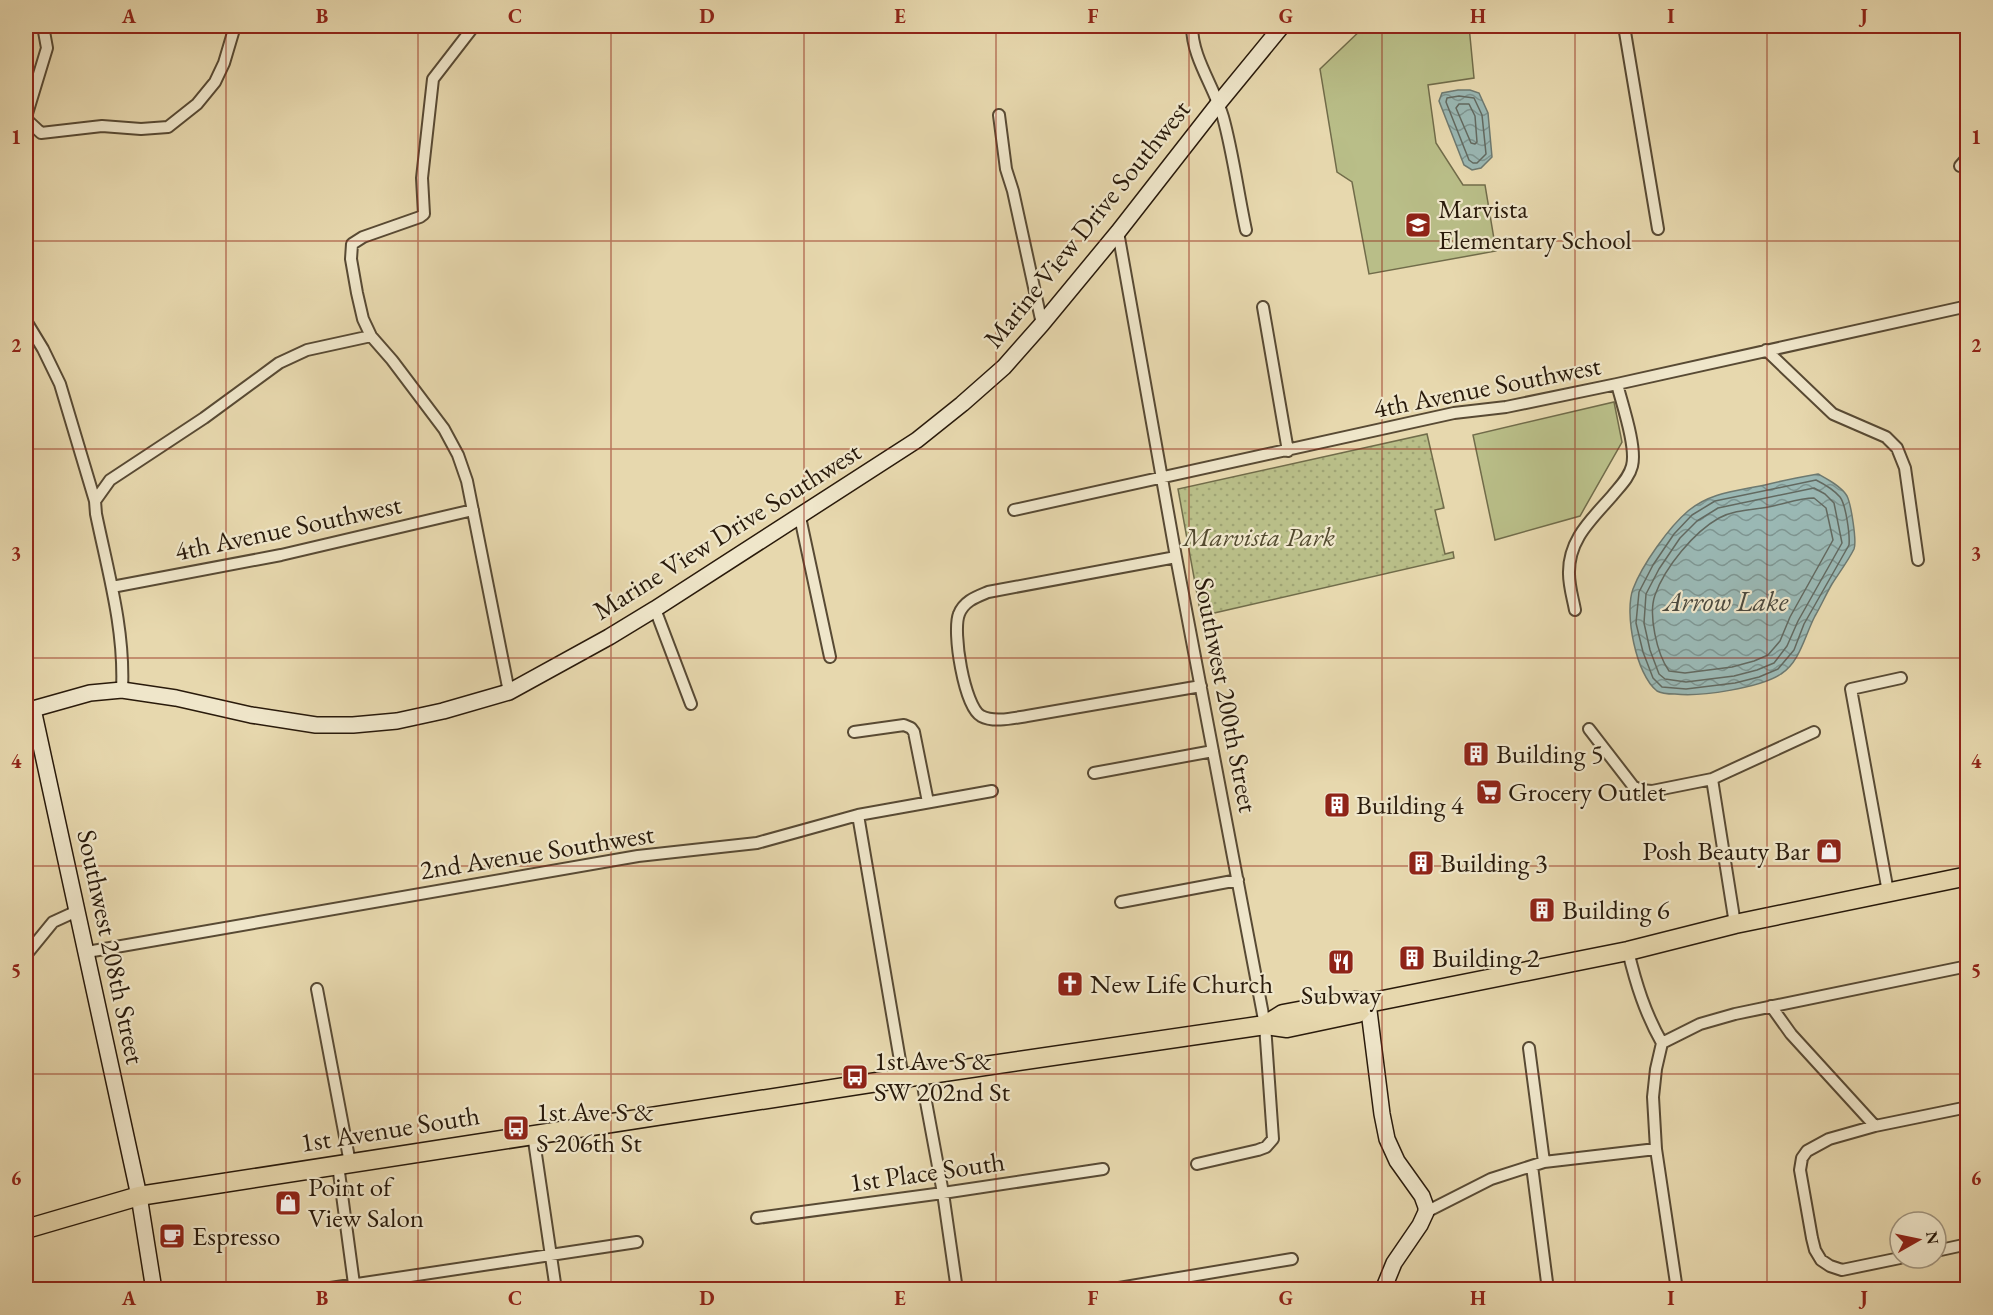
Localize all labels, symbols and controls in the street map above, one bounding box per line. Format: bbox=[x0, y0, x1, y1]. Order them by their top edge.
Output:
text: A bbox=[121, 3, 137, 29]
text: B bbox=[316, 3, 328, 29]
text: C bbox=[508, 3, 522, 29]
text: D bbox=[699, 3, 715, 29]
text: E bbox=[894, 3, 906, 29]
text: F bbox=[1088, 3, 1099, 29]
text: G bbox=[1279, 3, 1293, 29]
text: H bbox=[1470, 3, 1486, 29]
text: I bbox=[1667, 3, 1675, 29]
text: J bbox=[1858, 3, 1868, 29]
street label: Marine View Drive Southwest bbox=[976, 92, 1198, 355]
text: 1 bbox=[11, 124, 21, 150]
text: 1 bbox=[1971, 124, 1981, 150]
place label: Marvista Elementary School bbox=[1438, 191, 1632, 257]
school or university icon: Marvista Elementary School bbox=[1403, 210, 1433, 240]
text: 2 bbox=[11, 332, 22, 358]
text: 2 bbox=[1971, 332, 1982, 358]
street label: 4th Avenue Southwest bbox=[1370, 347, 1604, 426]
street label: Marine View Drive Southwest bbox=[586, 433, 868, 627]
street label: 4th Avenue Southwest bbox=[171, 486, 405, 569]
park label: Marvista Park bbox=[1181, 519, 1335, 554]
text: 3 bbox=[11, 540, 21, 566]
text: 3 bbox=[1971, 540, 1981, 566]
street label: Southwest 200th Street bbox=[1187, 574, 1267, 816]
water label: Arrow Lake bbox=[1662, 583, 1789, 619]
place label: Building 5 bbox=[1496, 736, 1604, 771]
building icon: Building 5 bbox=[1461, 739, 1491, 769]
text: 4 bbox=[11, 748, 22, 774]
text: 4 bbox=[1971, 748, 1982, 774]
place label: Grocery Outlet bbox=[1508, 774, 1667, 809]
supermarket icon: Grocery Outlet bbox=[1474, 777, 1504, 807]
place label: Building 4 bbox=[1356, 787, 1465, 822]
building icon: Building 4 bbox=[1322, 790, 1352, 820]
street label: 2nd Avenue Southwest bbox=[417, 816, 657, 887]
street label: Southwest 208th Street bbox=[70, 826, 154, 1068]
place label: Posh Beauty Bar bbox=[1642, 833, 1810, 868]
shop icon: Posh Beauty Bar bbox=[1814, 836, 1844, 866]
place label: Building 3 bbox=[1440, 845, 1548, 880]
building icon: Building 3 bbox=[1406, 848, 1436, 878]
place label: Building 6 bbox=[1562, 892, 1670, 927]
building icon: Building 6 bbox=[1527, 895, 1557, 925]
place label: Building 2 bbox=[1432, 940, 1540, 975]
building icon: Building 2 bbox=[1397, 943, 1427, 973]
restaurant icon: Subway bbox=[1326, 947, 1356, 977]
text: 5 bbox=[11, 957, 21, 983]
text: 5 bbox=[1971, 957, 1981, 983]
place label: New Life Church bbox=[1090, 966, 1273, 1001]
church icon: New Life Church bbox=[1055, 969, 1085, 999]
place label: Subway bbox=[1301, 977, 1382, 1012]
place label: 1st Ave S & SW 202nd St bbox=[874, 1043, 1010, 1109]
bus stop icon: 1st Ave S & SW 202nd St bbox=[840, 1062, 870, 1092]
place label: 1st Ave S & S 206th St bbox=[536, 1094, 654, 1160]
street label: 1st Avenue South bbox=[298, 1097, 482, 1160]
bus stop icon: 1st Ave S & S 206th St bbox=[501, 1113, 531, 1143]
street label: 1st Place South bbox=[847, 1143, 1007, 1200]
text: 6 bbox=[11, 1165, 22, 1191]
text: 6 bbox=[1971, 1165, 1982, 1191]
place label: Point of View Salon bbox=[308, 1169, 424, 1235]
shop icon: Point of View Salon bbox=[273, 1188, 303, 1218]
north arrow bbox=[1888, 1210, 1948, 1270]
place label: Espresso bbox=[192, 1218, 280, 1253]
cafe icon: Espresso bbox=[157, 1221, 187, 1251]
text: N bbox=[1921, 1230, 1944, 1246]
text: A bbox=[121, 1285, 137, 1311]
text: B bbox=[316, 1285, 328, 1311]
text: C bbox=[508, 1285, 522, 1311]
text: D bbox=[699, 1285, 715, 1311]
text: E bbox=[894, 1285, 906, 1311]
text: F bbox=[1088, 1285, 1099, 1311]
text: G bbox=[1279, 1285, 1293, 1311]
text: H bbox=[1470, 1285, 1486, 1311]
text: I bbox=[1667, 1285, 1675, 1311]
text: J bbox=[1858, 1285, 1868, 1311]

